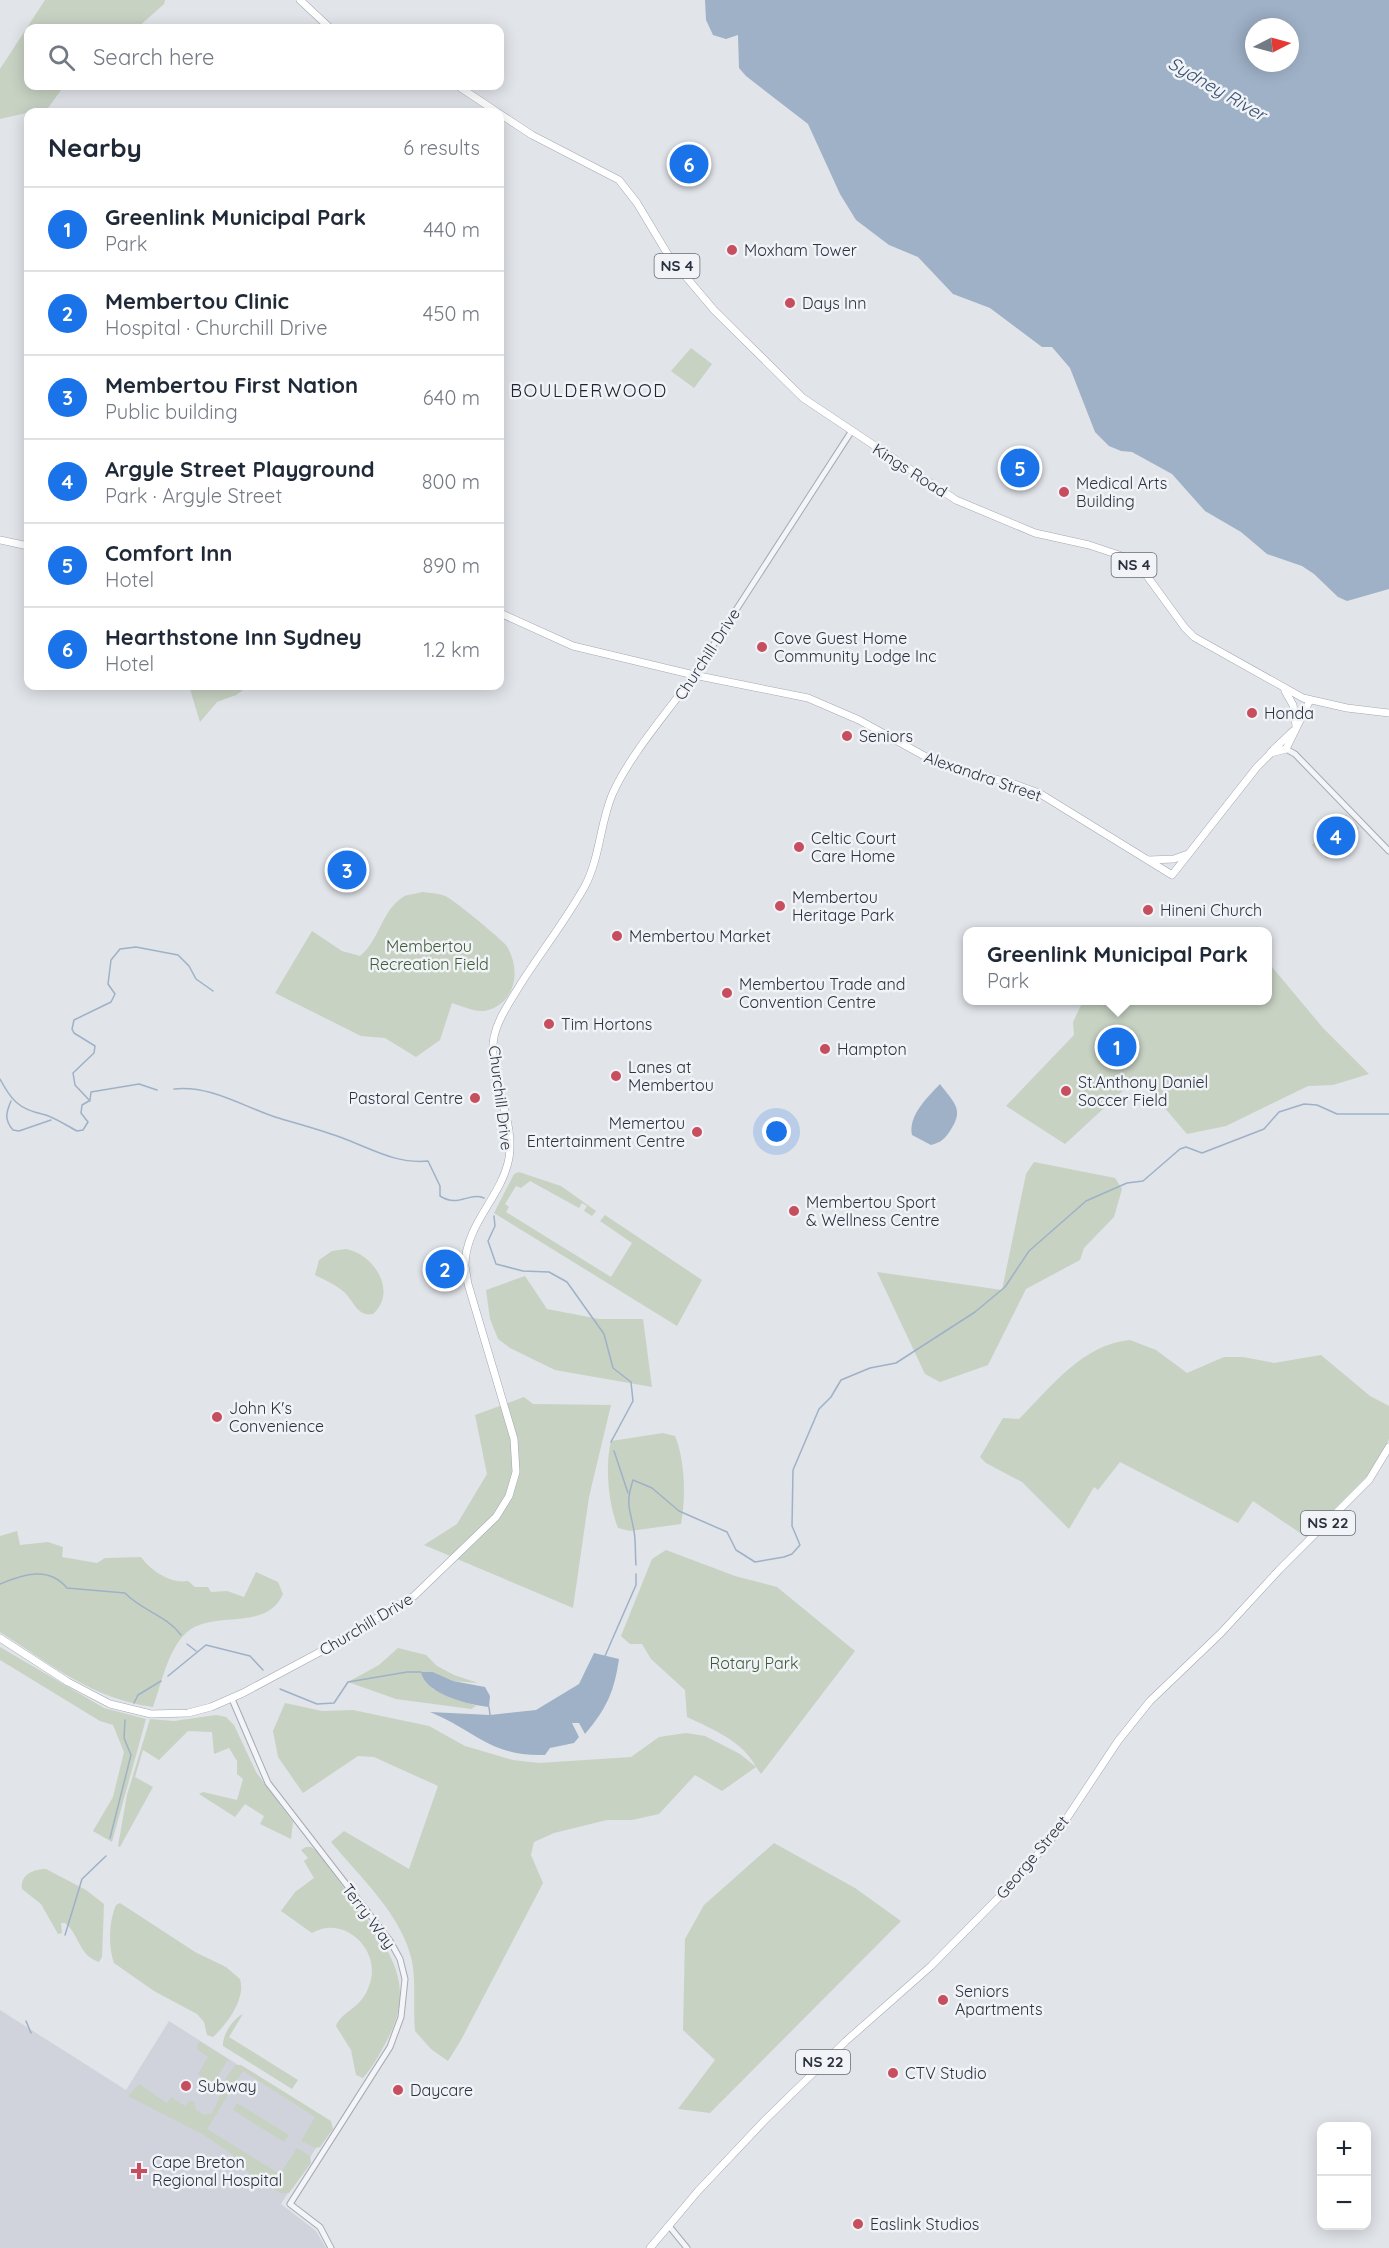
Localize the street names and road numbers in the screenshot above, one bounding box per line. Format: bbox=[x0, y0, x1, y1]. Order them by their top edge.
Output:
road number: NS 4 bbox=[654, 254, 700, 278]
street label: Kings Road bbox=[869, 439, 951, 501]
road number: NS 4 bbox=[1112, 553, 1156, 577]
street label: Churchill Drive bbox=[670, 604, 744, 704]
street label: Alexandra Street bbox=[922, 747, 1044, 805]
street label: Churchill Drive bbox=[485, 1044, 517, 1152]
road number: NS 22 bbox=[1301, 1511, 1355, 1535]
street label: Churchill Drive bbox=[316, 1588, 416, 1660]
street label: George Street bbox=[991, 1811, 1073, 1903]
street label: Terry Way bbox=[338, 1879, 400, 1953]
road number: NS 22 bbox=[796, 2050, 850, 2074]

